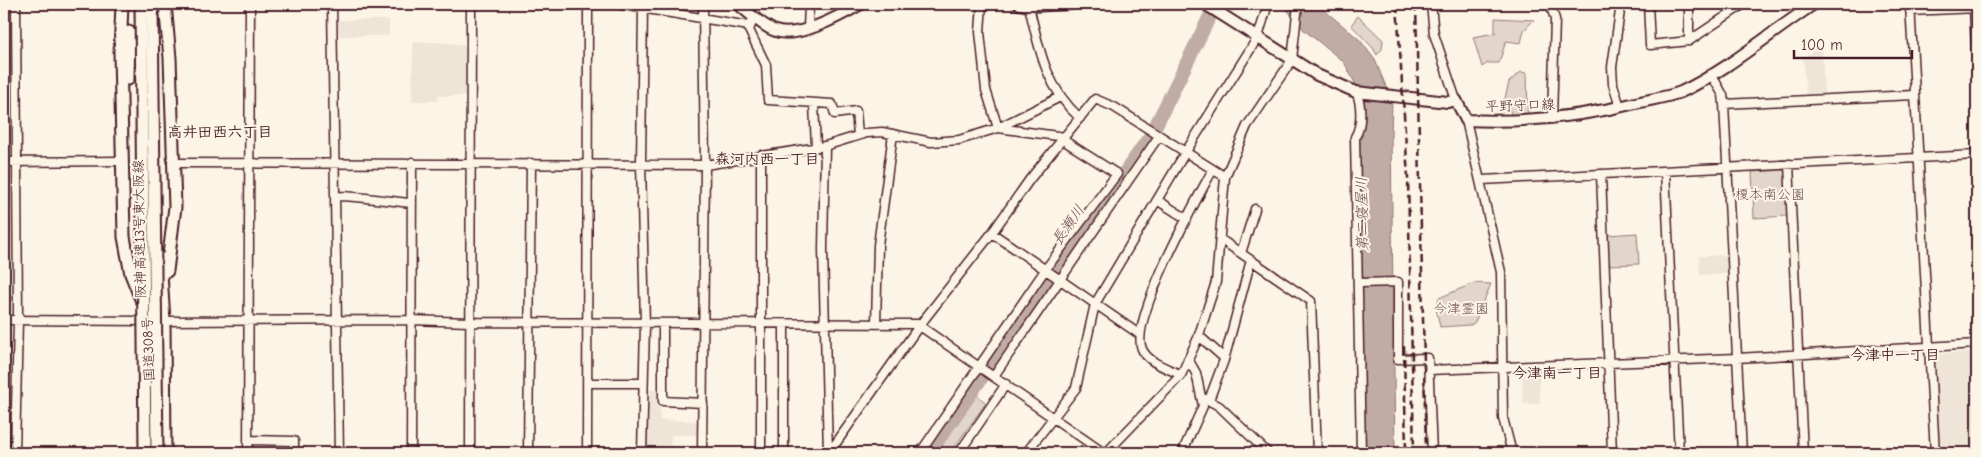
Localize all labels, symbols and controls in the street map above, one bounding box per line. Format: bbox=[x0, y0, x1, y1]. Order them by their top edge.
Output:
scale bar bbox=[1794, 28, 1911, 60]
text: 100 m bbox=[1801, 36, 1843, 54]
street label: 平野守口線 bbox=[1485, 96, 1555, 115]
district label: 高井田西六丁目 bbox=[167, 123, 273, 141]
district label: 森河内西一丁目 bbox=[714, 150, 820, 168]
street label: 阪神高速13号東大阪線 bbox=[130, 160, 149, 298]
water label: 第二寝屋川 bbox=[1352, 176, 1372, 252]
park label: 榎本南公園 bbox=[1735, 186, 1805, 203]
water label: 長瀬川 bbox=[1048, 201, 1088, 249]
park label: 今津霊園 bbox=[1433, 300, 1489, 317]
street label: 国道308号 bbox=[139, 316, 158, 382]
district label: 今津中一丁目 bbox=[1850, 346, 1940, 364]
district label: 今津南一丁目 bbox=[1512, 364, 1602, 382]

